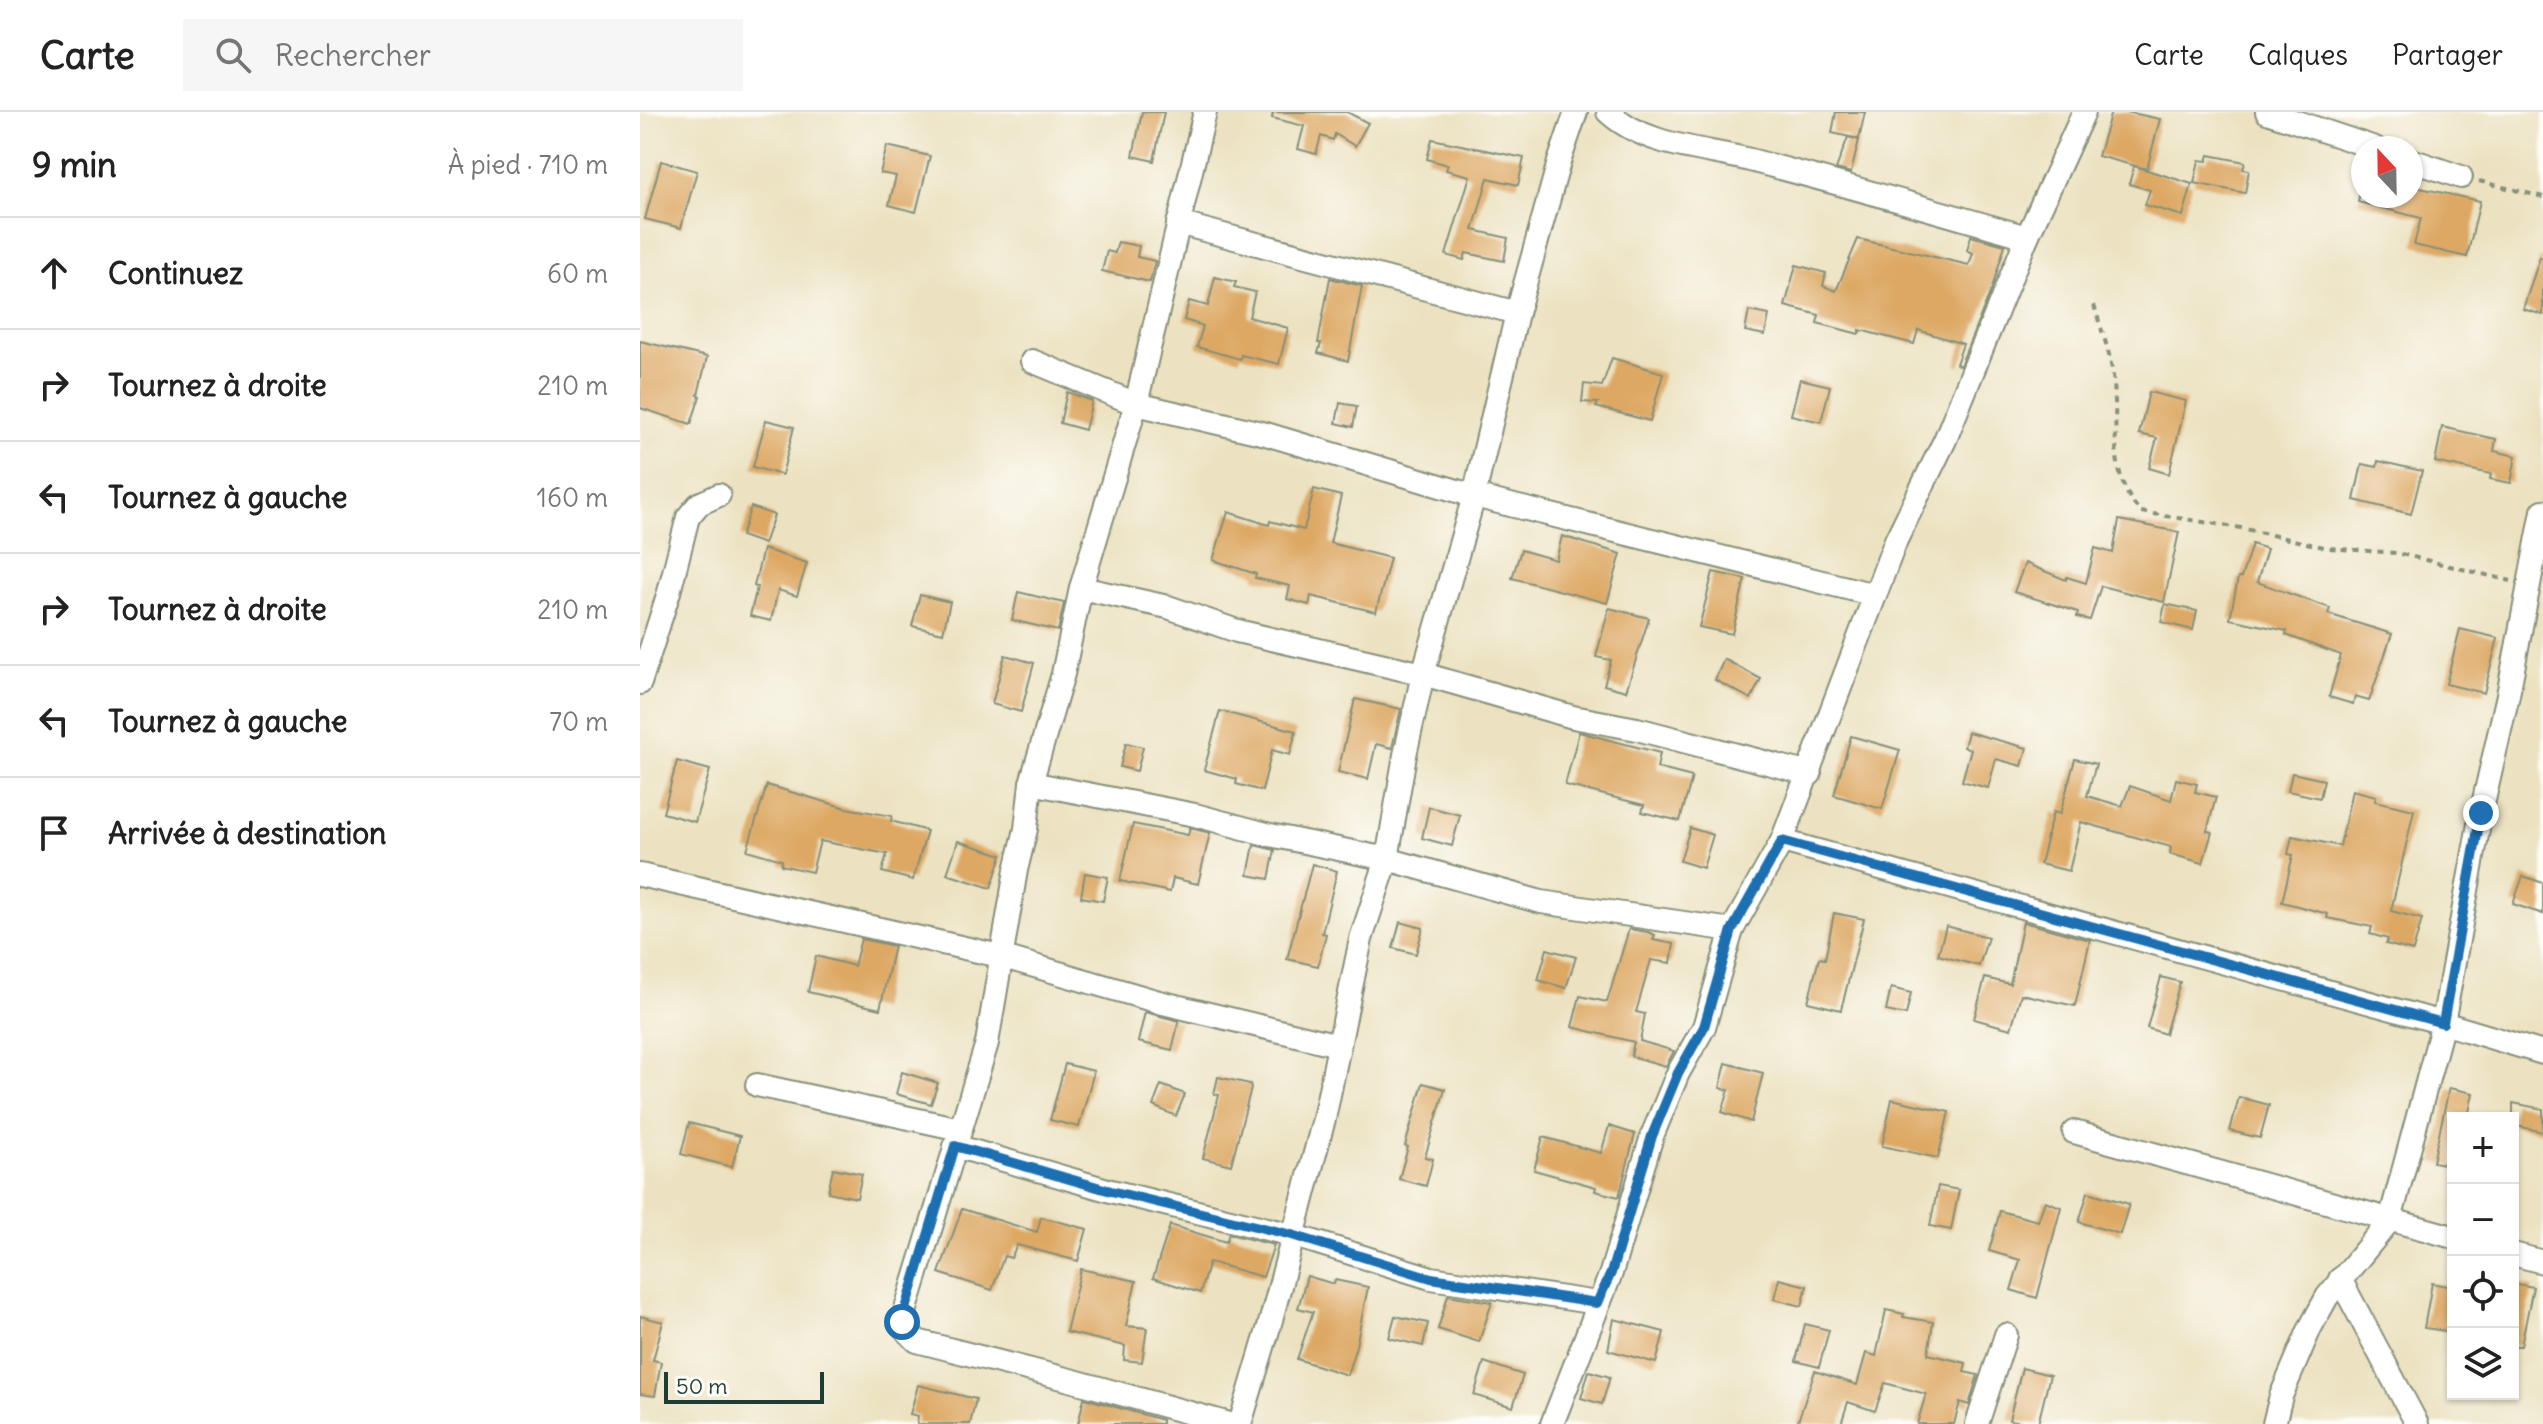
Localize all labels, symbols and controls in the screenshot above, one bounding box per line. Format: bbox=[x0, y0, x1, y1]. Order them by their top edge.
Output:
search box bbox=[183, 19, 743, 91]
text: Carte bbox=[40, 32, 135, 79]
icon: search bbox=[211, 33, 255, 77]
text: Rechercher bbox=[275, 36, 431, 74]
text: Carte bbox=[2134, 37, 2204, 73]
text: Calques bbox=[2248, 37, 2348, 73]
text: Partager bbox=[2392, 37, 2503, 73]
north arrow bbox=[2351, 136, 2423, 208]
text: 9 min bbox=[32, 143, 117, 186]
text: À pied · 710 m bbox=[448, 148, 608, 181]
icon: ahead bbox=[32, 251, 76, 295]
text: Continuez bbox=[108, 254, 243, 292]
text: 60 m bbox=[547, 257, 608, 290]
icon: right bbox=[32, 363, 76, 407]
text: Tournez à droite bbox=[108, 366, 327, 404]
text: 210 m bbox=[537, 369, 608, 402]
icon: left bbox=[32, 475, 76, 519]
text: Tournez à gauche bbox=[108, 478, 348, 516]
text: 160 m bbox=[537, 481, 608, 514]
icon: right bbox=[32, 587, 76, 631]
text: Tournez à droite bbox=[108, 590, 327, 628]
text: 210 m bbox=[537, 593, 608, 626]
icon: left bbox=[32, 699, 76, 743]
text: Tournez à gauche bbox=[108, 702, 348, 740]
text: 70 m bbox=[549, 705, 608, 738]
route end bbox=[2463, 795, 2499, 831]
icon: arrive bbox=[32, 811, 76, 855]
text: Arrivée à destination bbox=[108, 814, 386, 852]
map controls bbox=[2447, 1112, 2519, 1400]
button: + bbox=[2447, 1112, 2519, 1184]
button: − bbox=[2447, 1184, 2519, 1256]
button: locate bbox=[2447, 1256, 2519, 1328]
route start bbox=[884, 1304, 920, 1340]
button: layers bbox=[2447, 1328, 2519, 1400]
scale bar bbox=[664, 1368, 824, 1404]
text: 50 m bbox=[676, 1372, 728, 1400]

